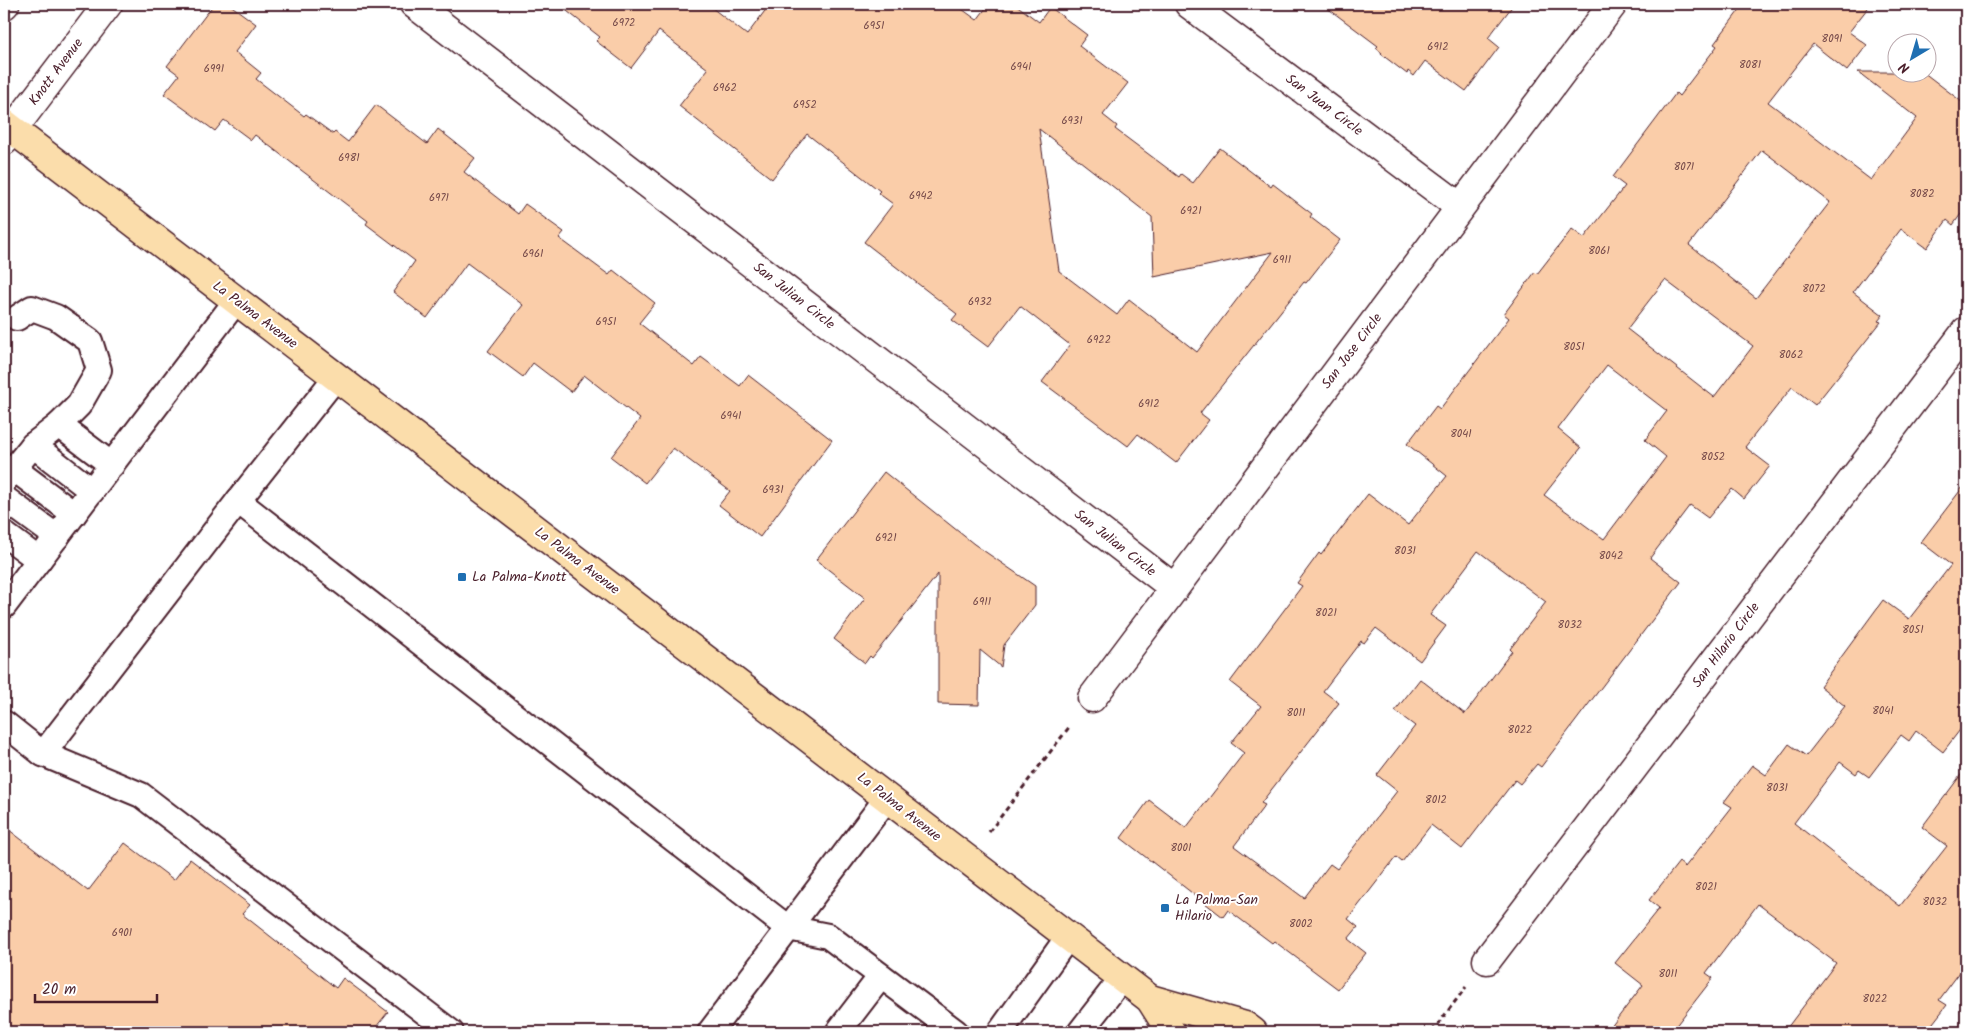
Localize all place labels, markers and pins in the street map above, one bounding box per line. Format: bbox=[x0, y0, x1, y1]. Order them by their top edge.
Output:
place label: La Palma-Knott bbox=[472, 566, 567, 588]
marker: La Palma-Knott bbox=[456, 571, 468, 583]
place label: La Palma-San Hilario bbox=[1175, 889, 1258, 927]
marker: La Palma-San Hilario bbox=[1159, 902, 1171, 914]

